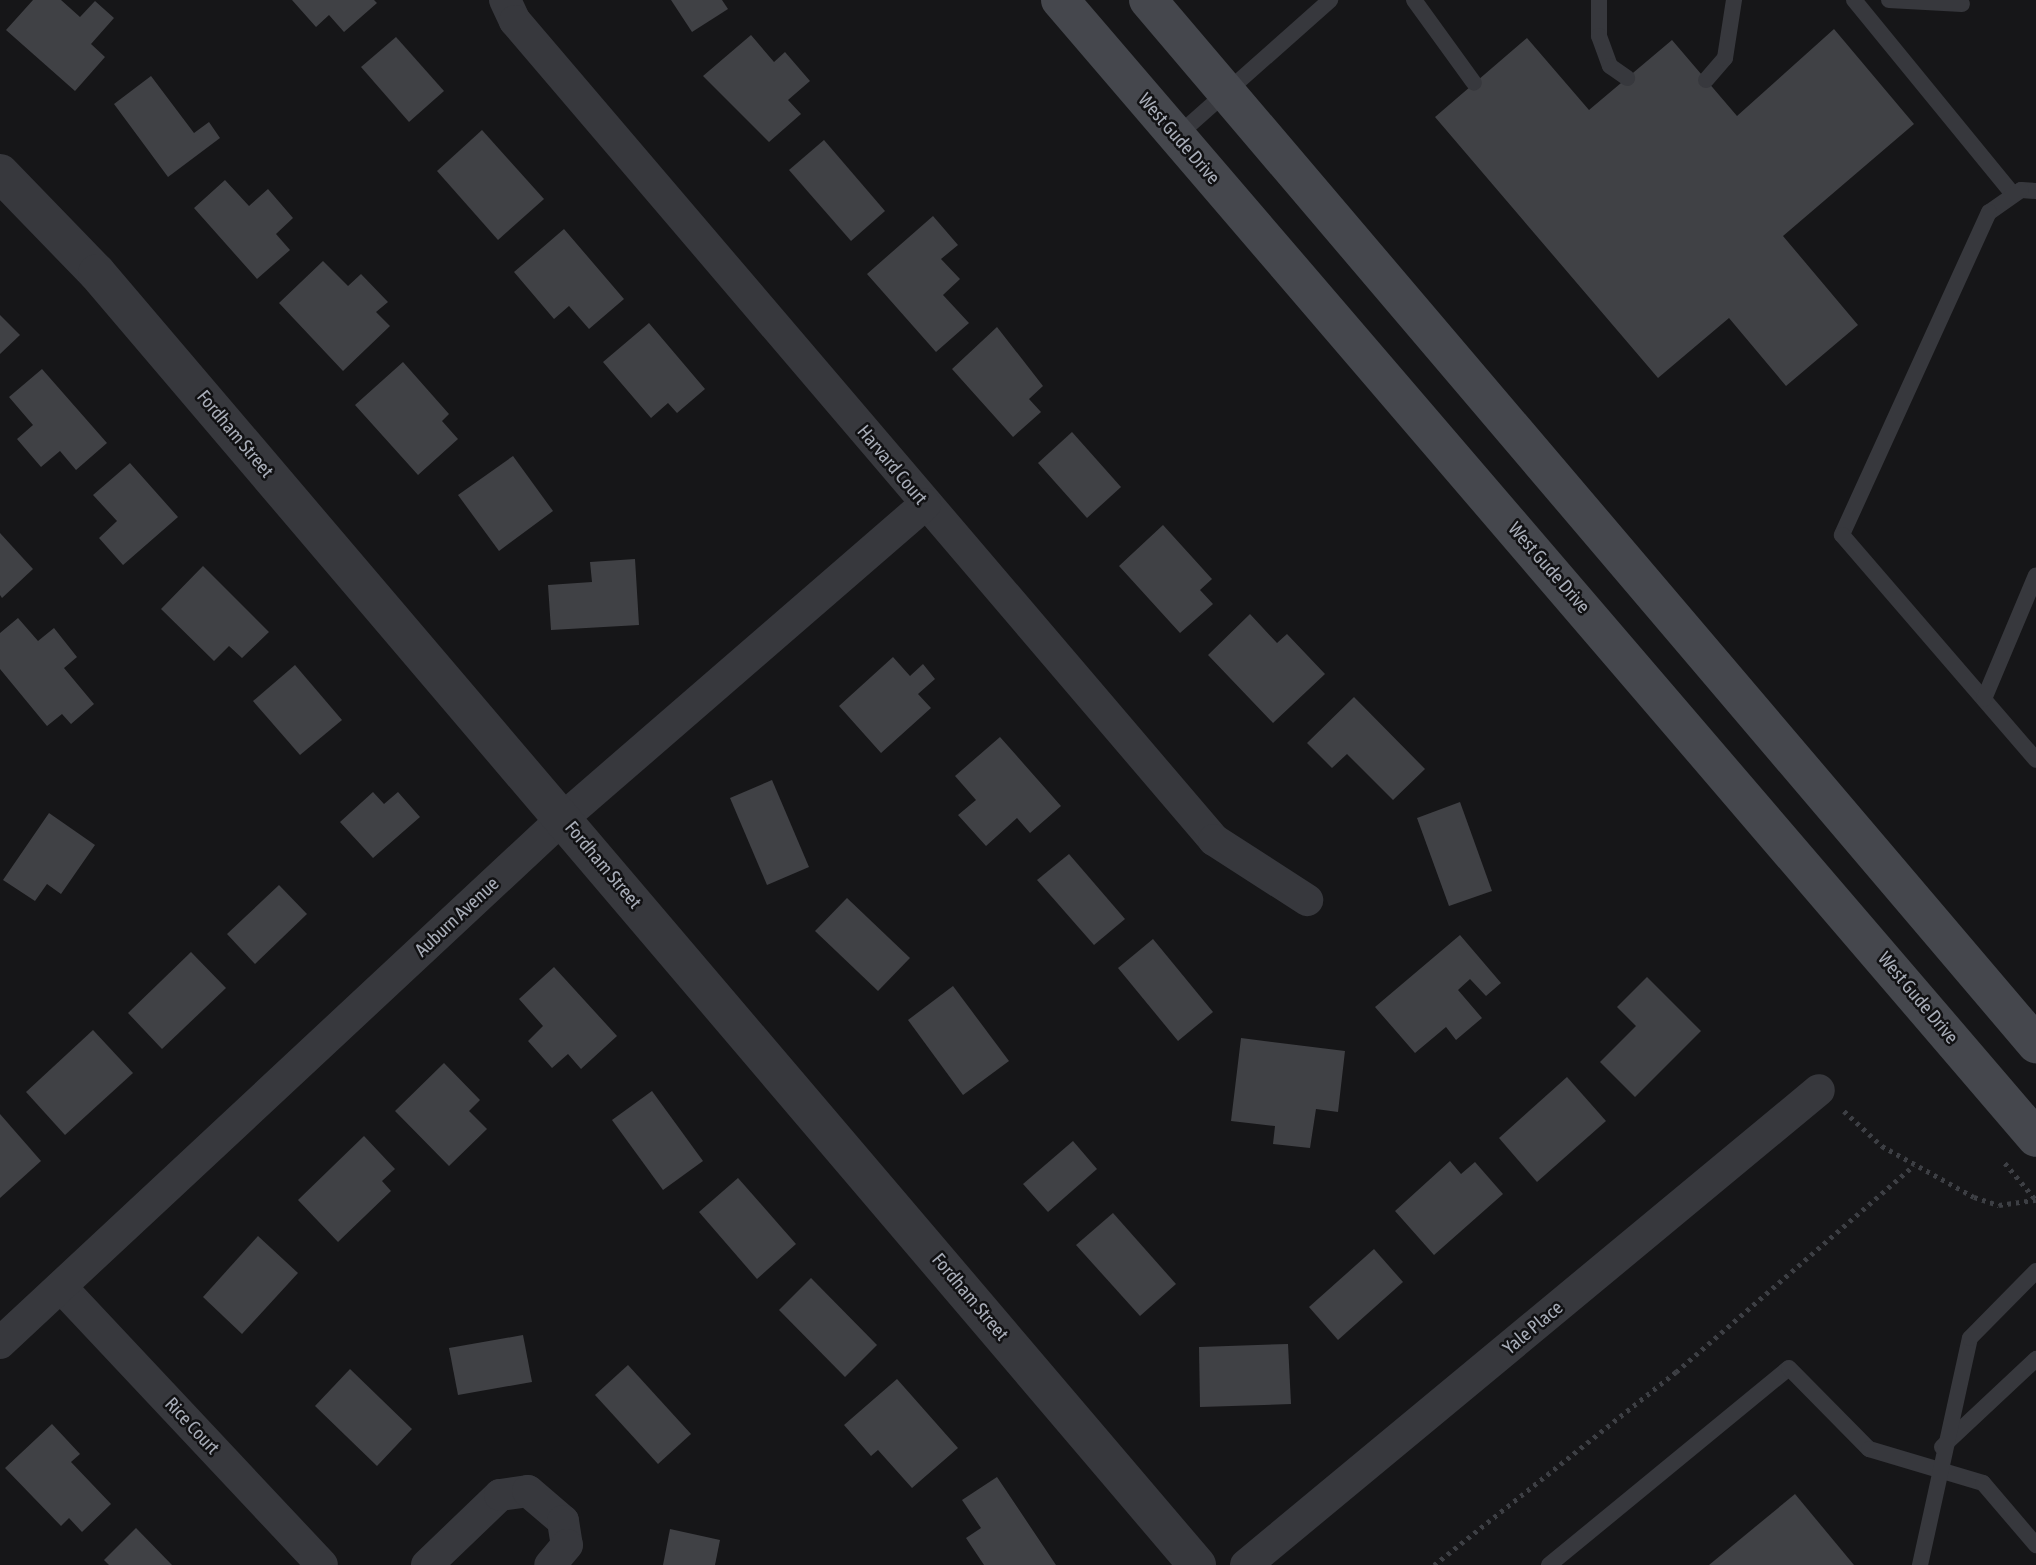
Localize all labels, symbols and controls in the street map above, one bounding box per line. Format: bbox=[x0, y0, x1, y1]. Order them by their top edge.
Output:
street label: West Gude Drive bbox=[1133, 89, 1225, 189]
street label: Fordham Street bbox=[192, 386, 278, 482]
street label: Harvard Court bbox=[852, 421, 932, 509]
street label: West Gude Drive bbox=[1503, 518, 1595, 618]
street label: Fordham Street bbox=[560, 817, 646, 913]
street label: Auburn Avenue bbox=[410, 872, 504, 962]
street label: West Gude Drive bbox=[1873, 947, 1963, 1049]
street label: Fordham Street bbox=[927, 1249, 1013, 1345]
street label: Yale Place bbox=[1498, 1296, 1568, 1360]
street label: Rice Court bbox=[160, 1393, 224, 1459]

